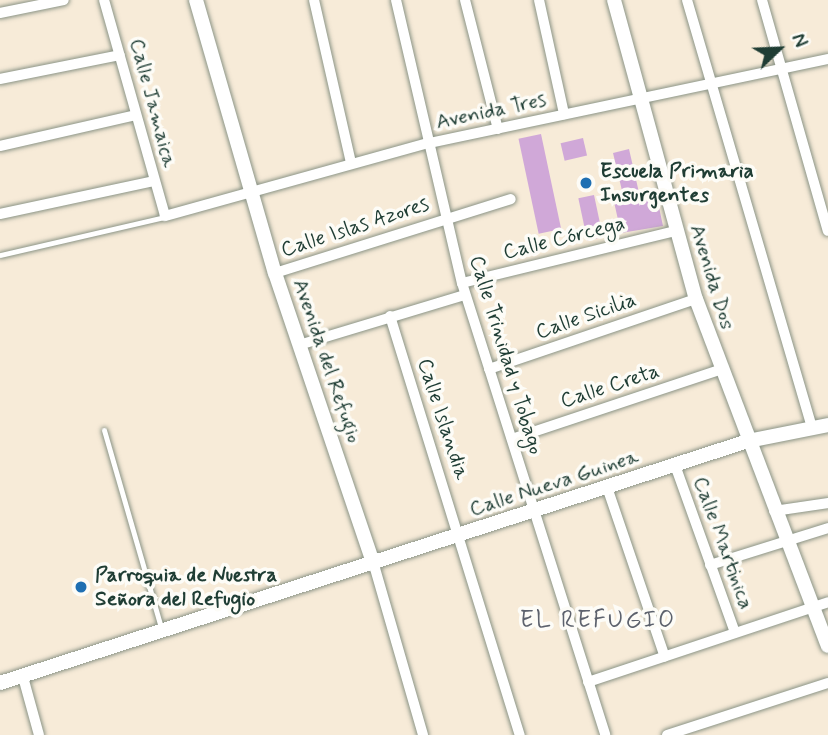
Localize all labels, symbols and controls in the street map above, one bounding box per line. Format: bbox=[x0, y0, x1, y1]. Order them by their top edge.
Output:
north arrow bbox=[744, 14, 814, 84]
text: N bbox=[785, 30, 813, 51]
street label: Calle Jamaica bbox=[124, 38, 182, 168]
street label: Avenida Tres bbox=[434, 87, 548, 135]
place label: Escuela Primaria Insurgentes bbox=[600, 158, 753, 208]
marker: Escuela Primaria Insurgentes bbox=[578, 175, 594, 191]
street label: Calle Islas Azores bbox=[276, 191, 434, 263]
street label: Calle Córcega bbox=[500, 211, 628, 265]
street label: Avenida Dos bbox=[684, 221, 740, 333]
street label: Calle Trinidad y Tobago bbox=[463, 251, 549, 459]
street label: Avenida del Refugio bbox=[287, 276, 367, 446]
street label: Calle Sicilia bbox=[532, 287, 640, 345]
street label: Calle Islandia bbox=[411, 354, 475, 484]
street label: Calle Creta bbox=[557, 358, 663, 414]
street label: Calle Nueva Guinea bbox=[468, 444, 640, 522]
street label: Calle Martinica bbox=[688, 474, 758, 612]
place label: Parroquia de Nuestra Señora del Refugio bbox=[95, 562, 279, 612]
marker: Parroquia de Nuestra Señora del Refugio bbox=[73, 579, 89, 595]
district label: EL REFUGIO bbox=[523, 607, 673, 635]

